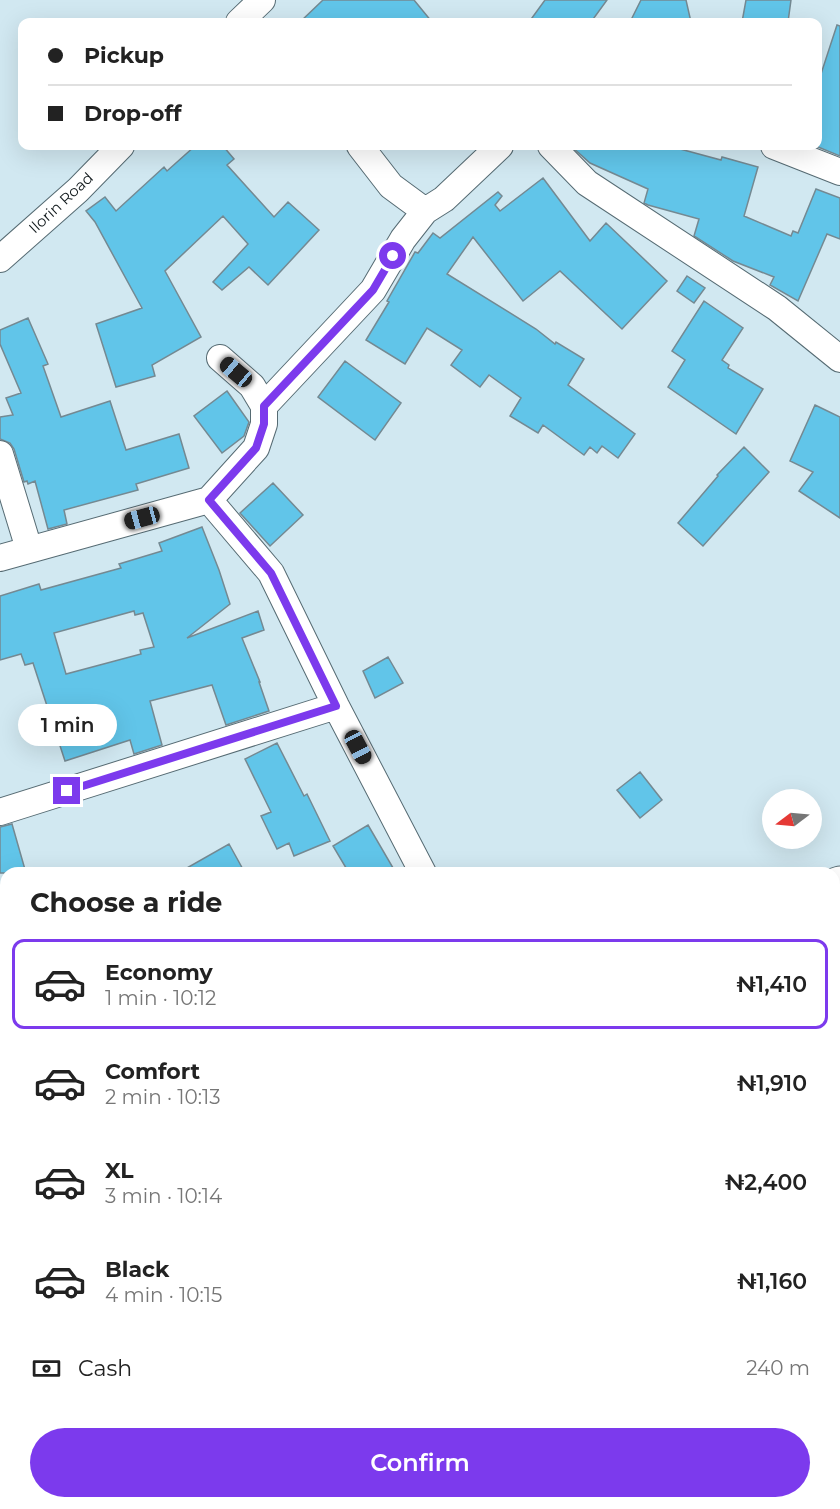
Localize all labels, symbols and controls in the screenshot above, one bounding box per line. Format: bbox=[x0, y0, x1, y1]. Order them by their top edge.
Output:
text: Pickup bbox=[84, 42, 164, 69]
text: Drop-off bbox=[84, 100, 182, 127]
street label: Ilorin Road bbox=[24, 168, 97, 237]
route start bbox=[379, 242, 406, 269]
car bbox=[216, 354, 256, 390]
car bbox=[122, 505, 162, 531]
callout: 1 min bbox=[17, 704, 116, 746]
text: 1 min bbox=[41, 713, 94, 737]
car bbox=[342, 727, 374, 767]
route end bbox=[53, 777, 80, 804]
north arrow bbox=[762, 789, 822, 849]
map controls bbox=[762, 789, 822, 849]
text: Choose a ride bbox=[30, 886, 222, 919]
icon: car bbox=[33, 957, 87, 1011]
text: Economy bbox=[105, 959, 213, 986]
text: ₦1,410 bbox=[736, 971, 807, 998]
text: 1 min · 10:12 bbox=[105, 986, 216, 1010]
icon: car bbox=[33, 1056, 87, 1110]
text: Comfort bbox=[105, 1058, 200, 1085]
text: ₦1,910 bbox=[737, 1070, 807, 1097]
text: 2 min · 10:13 bbox=[105, 1085, 220, 1109]
icon: car bbox=[33, 1155, 87, 1209]
text: XL bbox=[105, 1157, 134, 1184]
text: ₦2,400 bbox=[725, 1169, 807, 1196]
text: 3 min · 10:14 bbox=[105, 1184, 222, 1208]
icon: car bbox=[33, 1254, 87, 1308]
text: Black bbox=[105, 1256, 169, 1283]
text: ₦1,160 bbox=[737, 1268, 807, 1295]
text: 4 min · 10:15 bbox=[105, 1283, 222, 1307]
icon: cash bbox=[30, 1352, 63, 1385]
text: Cash bbox=[78, 1355, 132, 1382]
text: 240 m bbox=[746, 1356, 810, 1380]
button: Confirm bbox=[30, 1428, 810, 1497]

